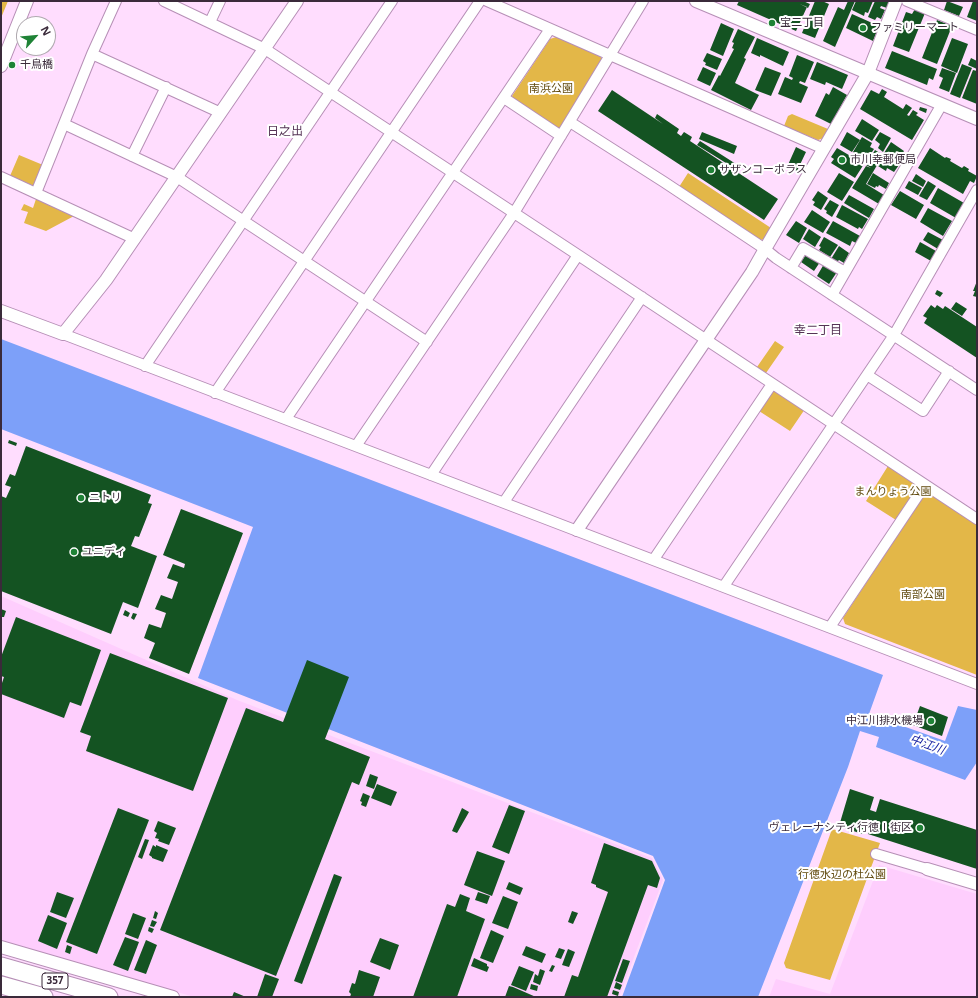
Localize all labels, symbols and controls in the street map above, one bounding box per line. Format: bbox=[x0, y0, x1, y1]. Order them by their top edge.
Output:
north arrow bbox=[16, 16, 56, 56]
place label: 宝二丁目 bbox=[780, 16, 824, 30]
marker: 宝二丁目 bbox=[767, 18, 777, 28]
place label: ファミリーマート bbox=[871, 21, 959, 35]
text: N bbox=[38, 23, 55, 38]
marker: ファミリーマート bbox=[858, 23, 868, 33]
place label: 千鳥橋 bbox=[20, 58, 53, 72]
marker: 千鳥橋 bbox=[7, 60, 17, 70]
park label: 南浜公園 bbox=[529, 82, 573, 96]
district label: 日之出 bbox=[267, 125, 303, 139]
place label: 市川幸郵便局 bbox=[850, 153, 916, 167]
marker: 市川幸郵便局 bbox=[837, 155, 847, 165]
place label: サザンコーポラス bbox=[719, 163, 807, 177]
marker: サザンコーポラス bbox=[706, 165, 716, 175]
district label: 幸二丁目 bbox=[794, 324, 842, 338]
park label: まんりょう公園 bbox=[855, 485, 931, 499]
place label: ニトリ bbox=[89, 491, 122, 505]
marker: ニトリ bbox=[76, 493, 86, 503]
place label: ユニディ bbox=[82, 545, 126, 559]
marker: ユニディ bbox=[69, 547, 79, 557]
park label: 南部公園 bbox=[901, 588, 945, 602]
place label: 中江川排水機場 bbox=[846, 714, 923, 728]
marker: 中江川排水機場 bbox=[926, 716, 936, 726]
water label: 中江川 bbox=[908, 732, 946, 758]
place label: ヴェレーナシティ行徳Ⅰ街区 bbox=[769, 821, 912, 835]
marker: ヴェレーナシティ行徳Ⅰ街区 bbox=[915, 823, 925, 833]
park label: 行徳水辺の杜公園 bbox=[798, 868, 886, 882]
road number: 357 bbox=[42, 973, 68, 989]

